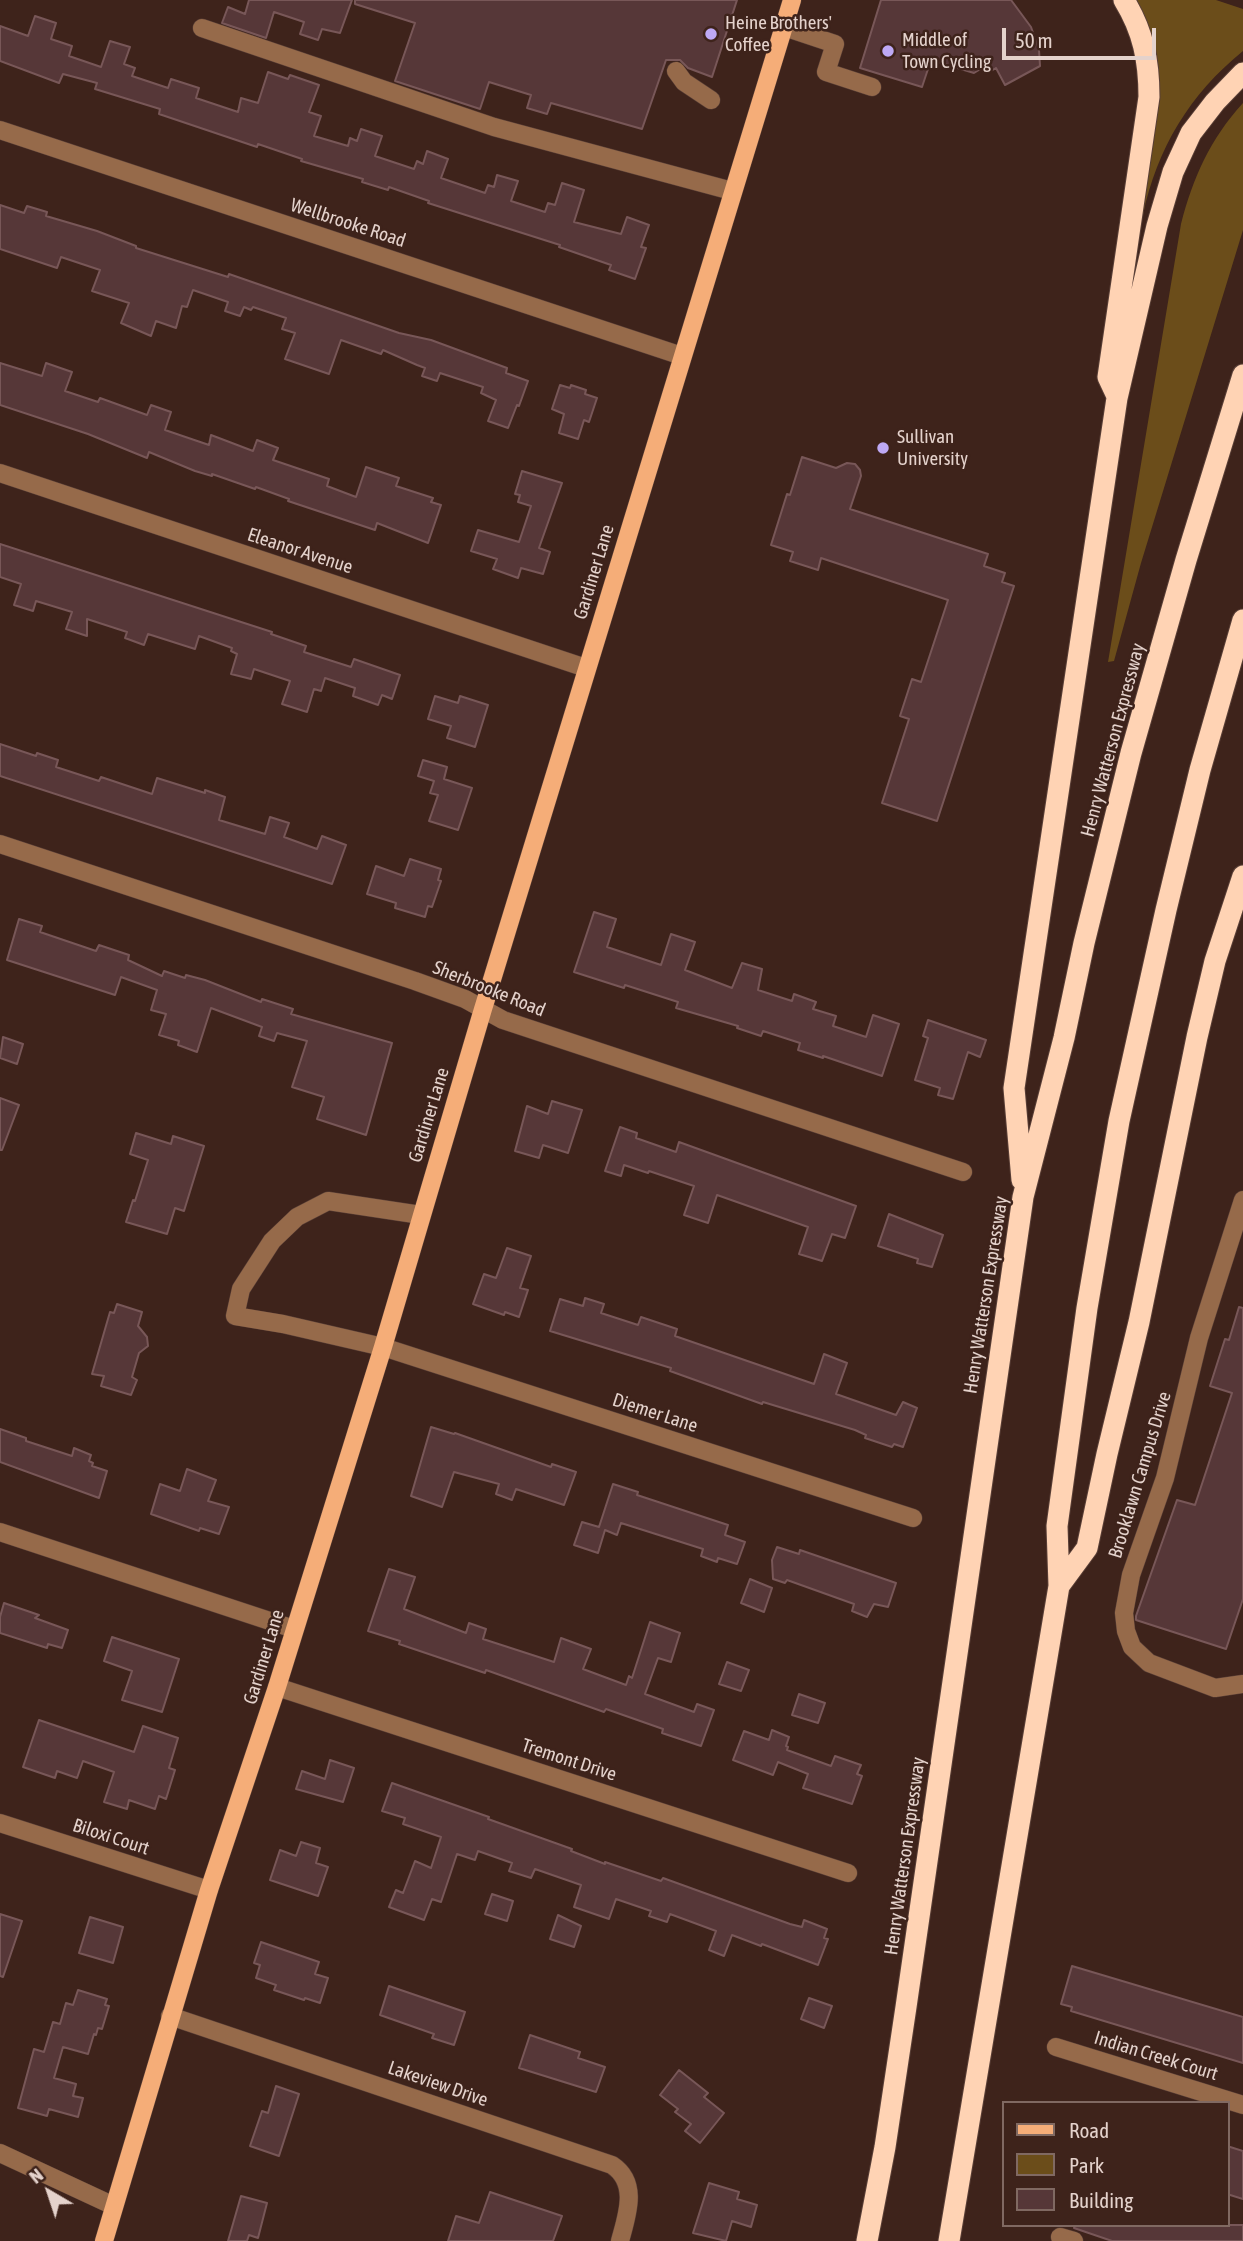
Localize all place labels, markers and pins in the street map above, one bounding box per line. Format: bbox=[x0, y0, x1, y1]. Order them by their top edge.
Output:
place label: Heine Brothers' Coffee bbox=[725, 12, 832, 56]
marker: Heine Brothers' Coffee bbox=[703, 26, 719, 42]
place label: Middle of Town Cycling bbox=[902, 29, 991, 73]
marker: Middle of Town Cycling bbox=[880, 43, 896, 59]
place label: Sullivan University bbox=[897, 426, 968, 470]
marker: Sullivan University bbox=[875, 440, 891, 456]

